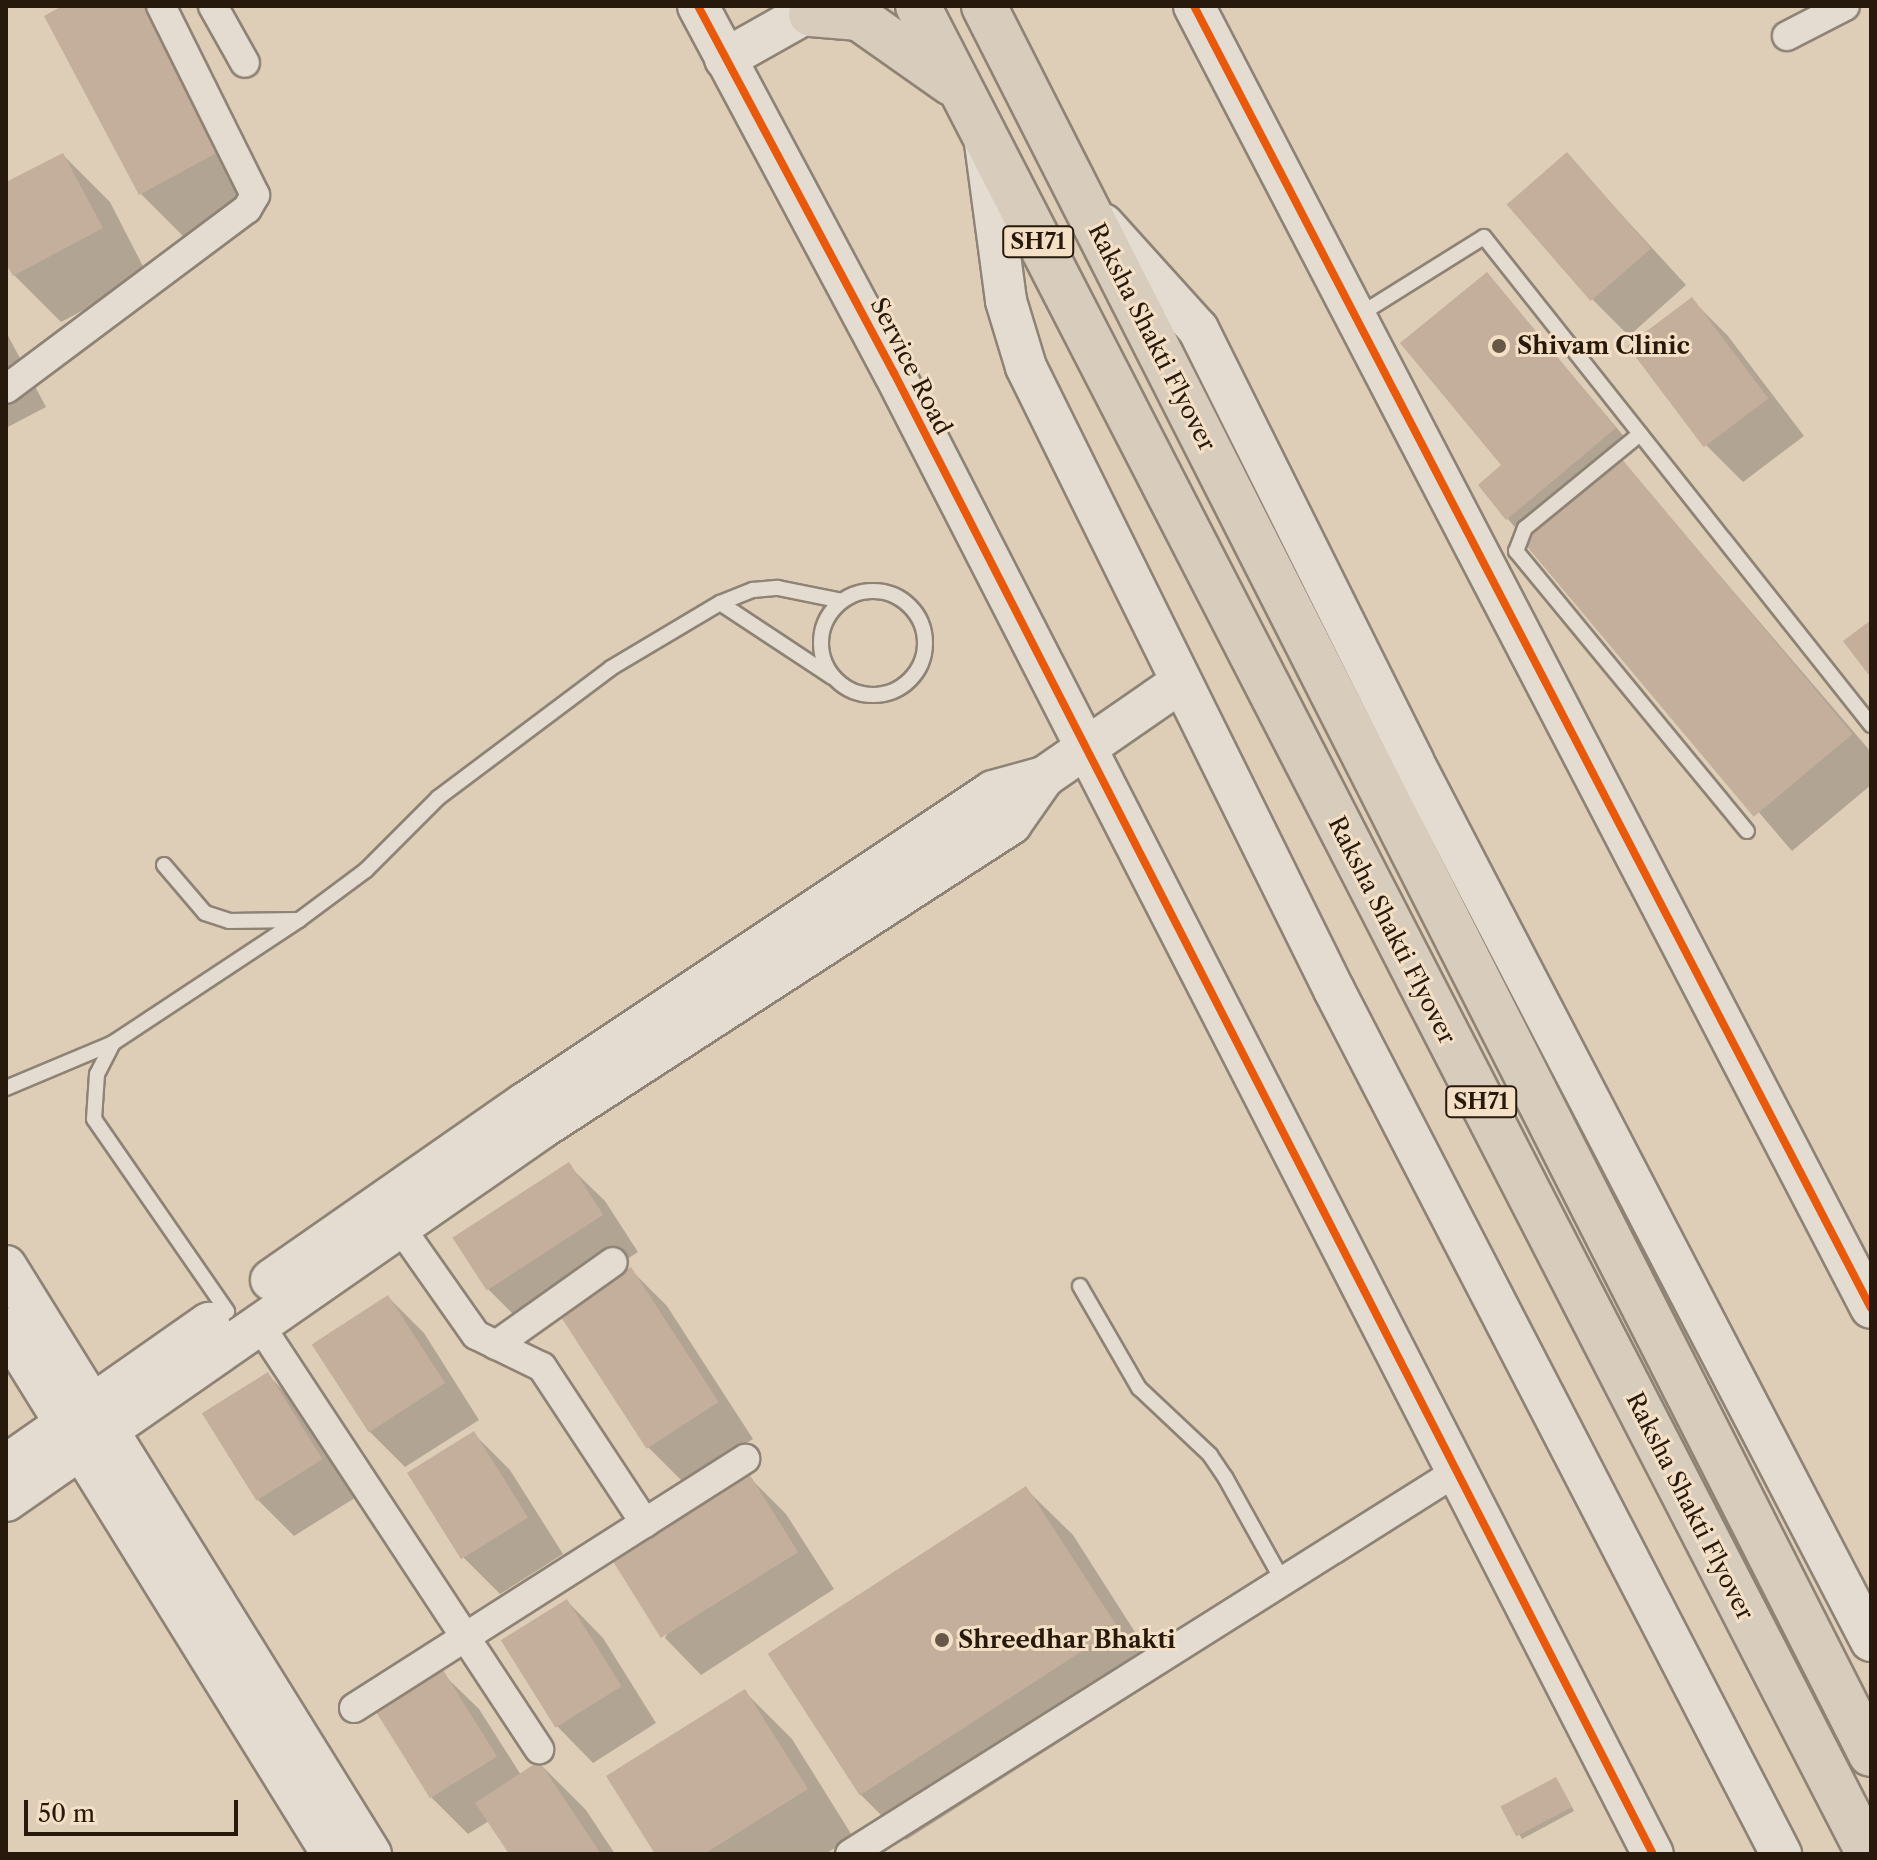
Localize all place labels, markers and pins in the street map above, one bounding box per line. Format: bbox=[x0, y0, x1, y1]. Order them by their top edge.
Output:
place label: Shivam Clinic bbox=[1517, 332, 1690, 360]
marker: Shivam Clinic bbox=[1488, 335, 1510, 357]
place label: Shreedhar Bhakti bbox=[958, 1626, 1176, 1654]
marker: Shreedhar Bhakti bbox=[933, 1631, 951, 1649]

